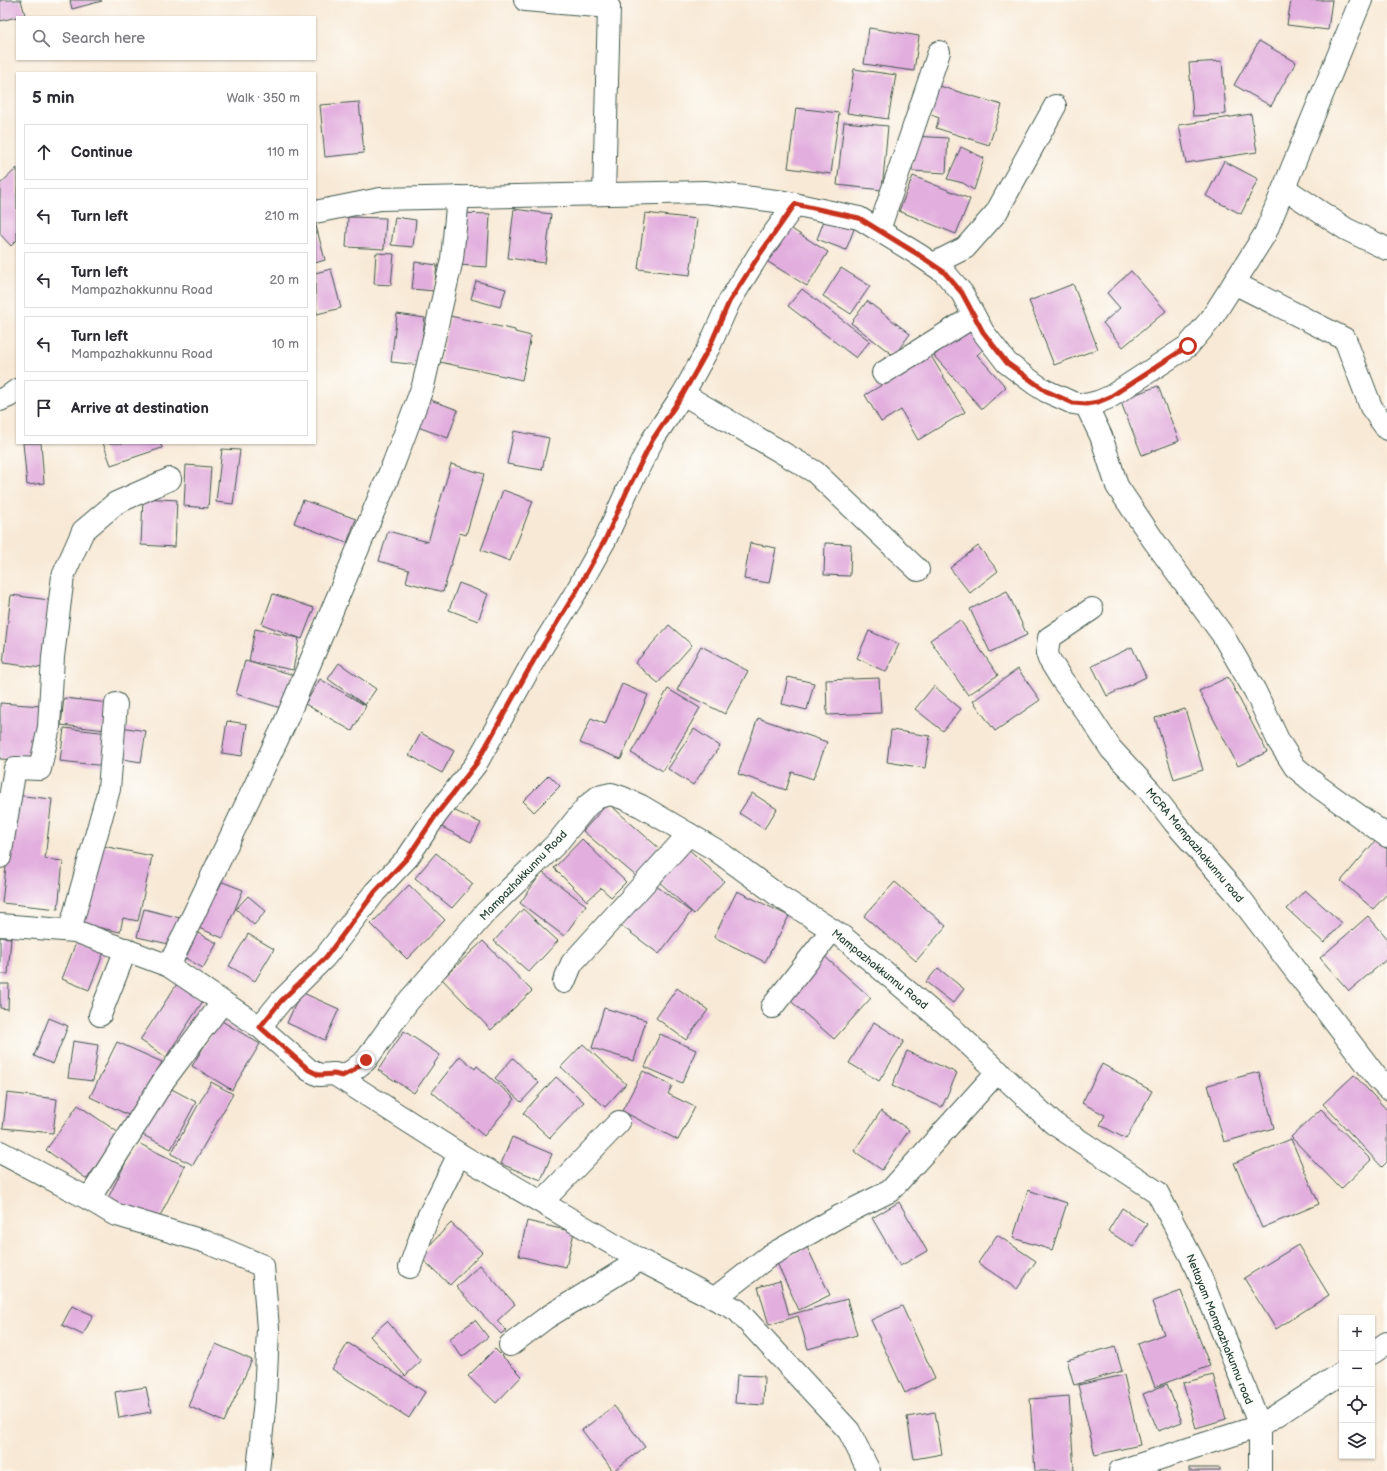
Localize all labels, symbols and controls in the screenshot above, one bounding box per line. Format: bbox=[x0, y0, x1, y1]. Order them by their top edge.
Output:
search box bbox=[16, 16, 316, 60]
icon: search bbox=[30, 27, 52, 49]
text: Search here bbox=[62, 29, 145, 48]
text: 5 min bbox=[32, 88, 75, 108]
text: Walk · 350 m bbox=[226, 90, 300, 106]
icon: ahead bbox=[33, 141, 55, 163]
text: Continue bbox=[71, 143, 133, 162]
text: 110 m bbox=[267, 144, 299, 160]
icon: left bbox=[33, 205, 55, 227]
text: Turn left bbox=[71, 207, 128, 226]
text: 210 m bbox=[265, 208, 299, 224]
text: Turn left bbox=[71, 263, 128, 282]
icon: left bbox=[33, 269, 55, 291]
text: 20 m bbox=[269, 272, 299, 288]
text: Mampazhakkunnu Road bbox=[71, 282, 213, 298]
text: Turn left bbox=[71, 327, 128, 346]
icon: left bbox=[33, 333, 55, 355]
text: 10 m bbox=[272, 336, 299, 352]
route start bbox=[1179, 337, 1197, 355]
text: Mampazhakkunnu Road bbox=[71, 346, 213, 362]
icon: arrive bbox=[33, 397, 55, 419]
text: Arrive at destination bbox=[71, 399, 209, 418]
street label: MCRA Mampazhakunnu road bbox=[1143, 786, 1246, 905]
street label: Mampazhakkunnu Road bbox=[477, 828, 570, 923]
street label: Mampazhakkunnu Road bbox=[829, 927, 930, 1012]
route end bbox=[357, 1051, 375, 1069]
street label: Nettayam Mampazhakunnu road bbox=[1183, 1252, 1256, 1406]
map controls bbox=[1339, 1315, 1375, 1459]
button: + bbox=[1339, 1315, 1375, 1351]
button: − bbox=[1339, 1351, 1375, 1387]
button: locate bbox=[1339, 1387, 1375, 1423]
button: layers bbox=[1339, 1423, 1375, 1459]

